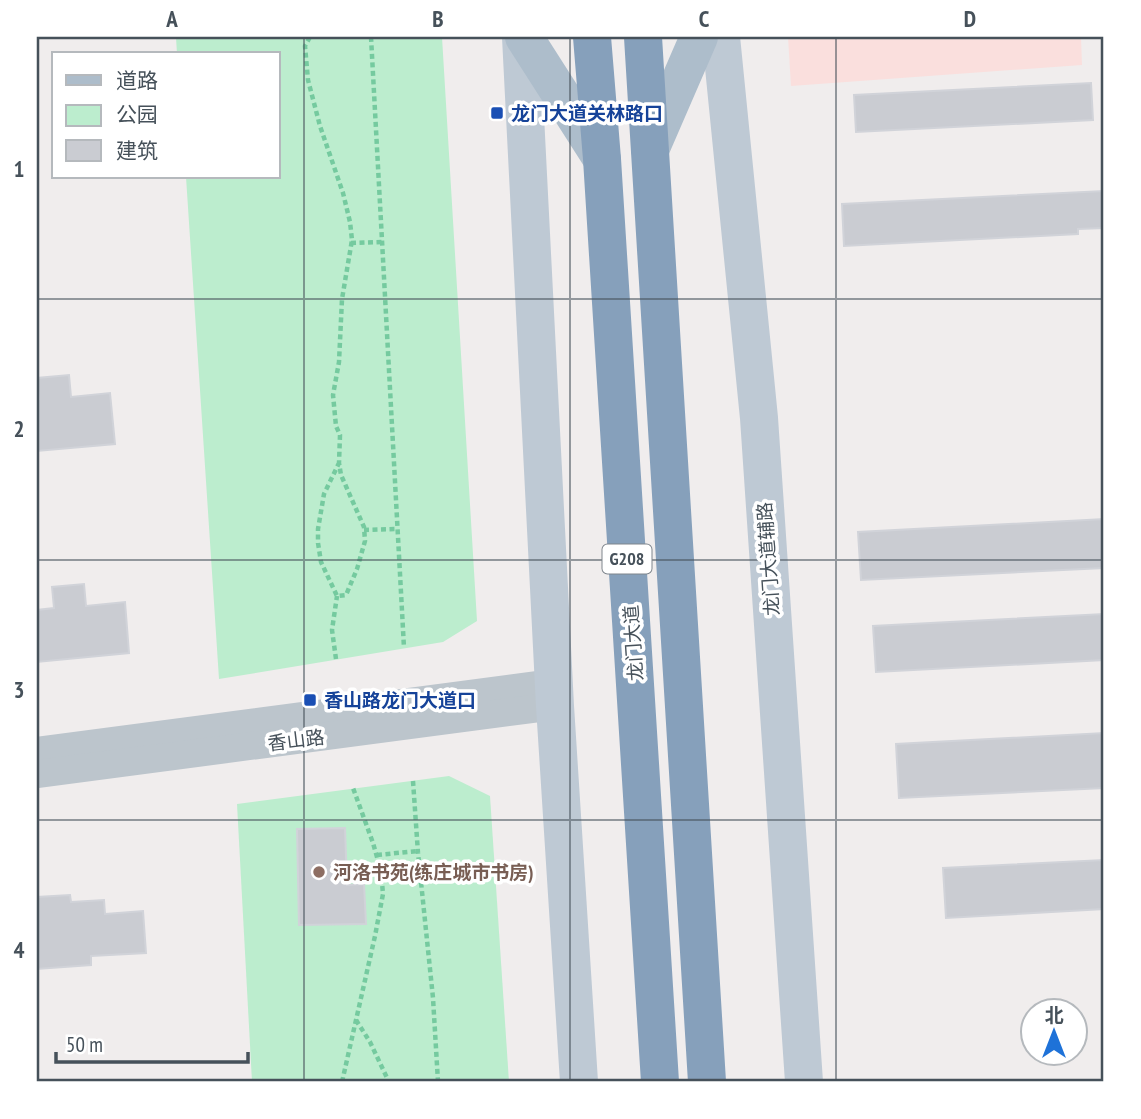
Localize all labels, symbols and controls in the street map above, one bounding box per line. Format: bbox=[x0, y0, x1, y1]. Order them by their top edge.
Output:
text: A bbox=[165, 4, 178, 33]
text: B bbox=[432, 4, 444, 33]
text: C bbox=[699, 4, 710, 33]
text: D bbox=[964, 4, 976, 33]
legend bbox=[52, 52, 280, 178]
text: 道路 bbox=[116, 67, 158, 94]
text: 公园 bbox=[116, 101, 158, 128]
place label: 龙门大道关林路口 bbox=[511, 101, 663, 125]
marker: 龙门大道关林路口 bbox=[489, 105, 505, 121]
text: 建筑 bbox=[116, 137, 158, 164]
text: 1 bbox=[14, 154, 25, 183]
text: 2 bbox=[14, 414, 25, 443]
street label: 龙门大道辅路 bbox=[752, 501, 784, 617]
road number: G208 bbox=[602, 544, 652, 574]
street label: 龙门大道 bbox=[618, 604, 648, 682]
text: 3 bbox=[14, 675, 25, 704]
place label: 香山路龙门大道口 bbox=[324, 688, 476, 712]
marker: 香山路龙门大道口 bbox=[302, 692, 318, 708]
street label: 香山路 bbox=[266, 725, 326, 755]
place label: 河洛书苑(练庄城市书房) bbox=[333, 860, 534, 884]
marker: 河洛书苑(练庄城市书房) bbox=[311, 864, 327, 880]
text: 4 bbox=[14, 935, 25, 964]
north arrow bbox=[1018, 996, 1088, 1066]
text: 北 bbox=[1044, 1003, 1064, 1027]
scale bar bbox=[56, 1021, 248, 1065]
text: 50 m bbox=[66, 1031, 103, 1058]

